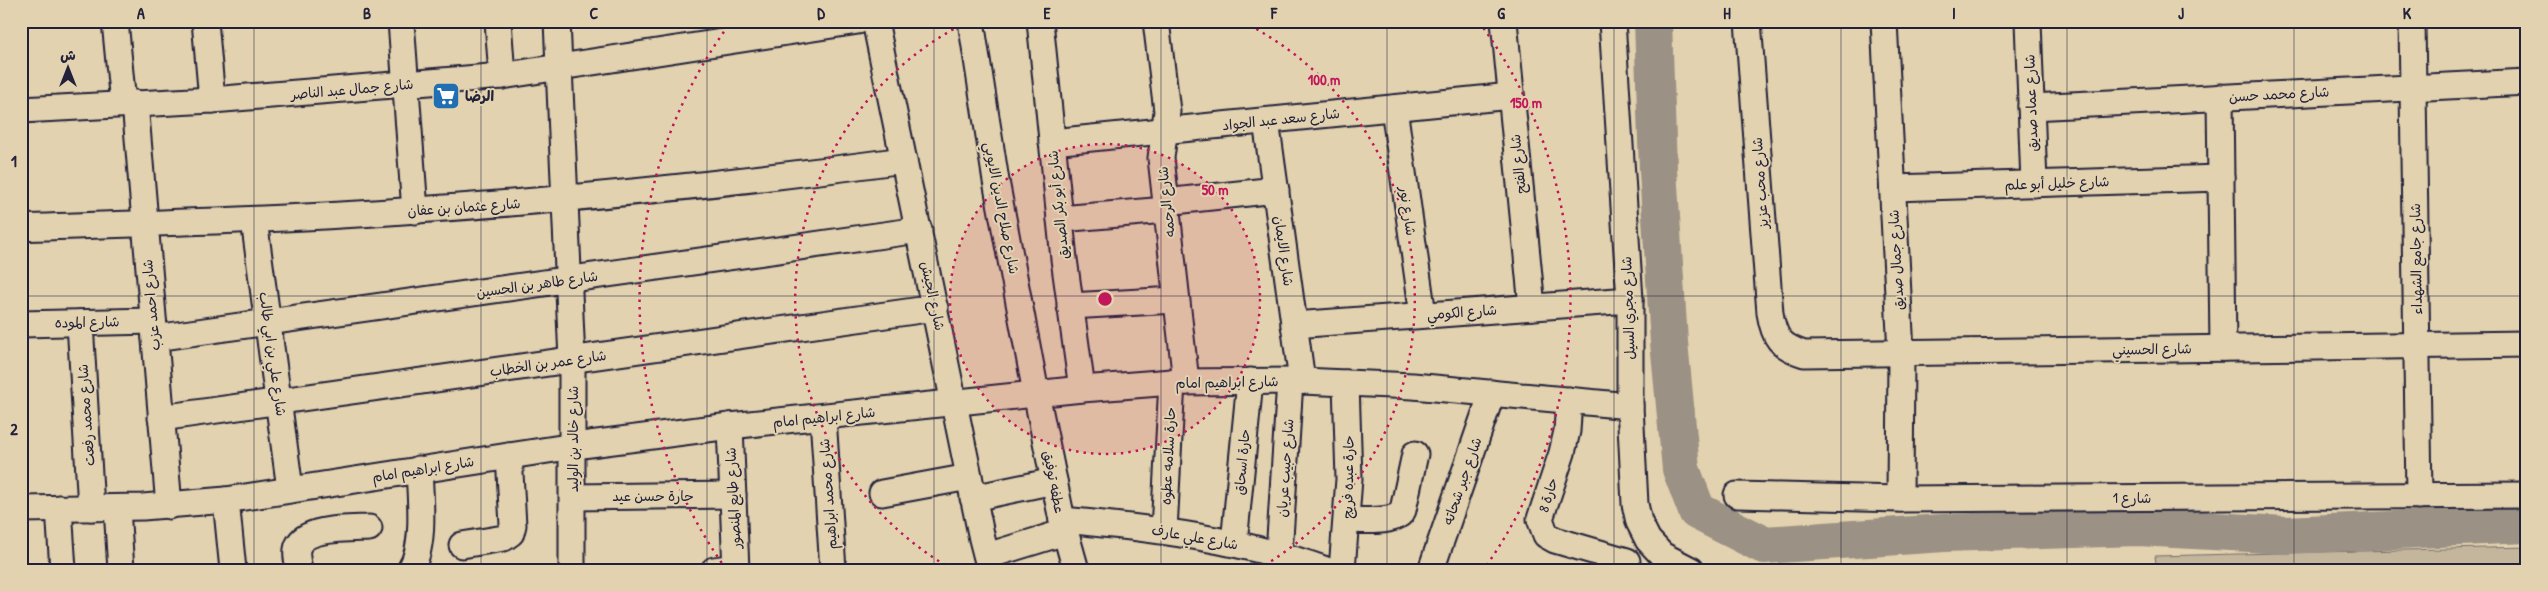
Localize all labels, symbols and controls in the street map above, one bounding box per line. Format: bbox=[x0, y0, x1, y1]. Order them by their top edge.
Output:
text: A bbox=[137, 2, 145, 24]
text: B bbox=[363, 2, 371, 24]
text: C bbox=[590, 2, 599, 24]
text: D bbox=[817, 2, 825, 24]
text: E bbox=[1043, 2, 1051, 24]
text: F bbox=[1270, 2, 1278, 24]
text: G bbox=[1497, 2, 1505, 24]
text: H bbox=[1723, 2, 1731, 24]
text: I bbox=[1952, 2, 1956, 24]
text: J bbox=[2178, 2, 2184, 24]
text: K bbox=[2403, 2, 2412, 24]
north arrow bbox=[42, 42, 92, 92]
text: ش bbox=[60, 45, 76, 64]
street label: شارع عماد صديق bbox=[2019, 54, 2043, 152]
text: 100 m bbox=[1308, 69, 1340, 90]
street label: شارع جمال عبد الناصر bbox=[289, 74, 414, 104]
supermarket icon: الرضا bbox=[431, 81, 461, 111]
street label: شارع محمد حسن bbox=[2228, 81, 2330, 107]
place label: الرضا bbox=[465, 86, 494, 105]
text: 150 m bbox=[1510, 92, 1542, 113]
street label: شارع سعد عبد الجواد bbox=[1221, 103, 1341, 135]
street label: شارع الفتح bbox=[1505, 133, 1531, 195]
street label: شارع محب عزيز bbox=[1747, 137, 1773, 230]
street label: شارع صلاح الدين الايوبي bbox=[976, 140, 1025, 276]
text: 1 bbox=[11, 150, 17, 172]
street label: شارع أبو بكر الصديق bbox=[1042, 150, 1074, 260]
street label: شارع الرحمه bbox=[1152, 166, 1180, 238]
street label: شارع خليل أبو علم bbox=[2004, 171, 2110, 196]
text: 50 m bbox=[1202, 179, 1228, 200]
street label: شارع نور bbox=[1394, 184, 1421, 237]
street label: شارع عثمان بن عفان bbox=[407, 193, 521, 221]
street label: شارع جامع الشهداء bbox=[2405, 203, 2428, 315]
street label: شارع جمال صديق bbox=[1883, 209, 1909, 311]
street label: شارع الايمان bbox=[1269, 214, 1299, 288]
street label: شارع مجري السيل bbox=[1616, 256, 1641, 360]
street label: شارع احمد عزب bbox=[137, 258, 165, 352]
street label: شارع الجيش bbox=[916, 260, 950, 332]
street label: شارع طاهر بن الحسين bbox=[475, 266, 599, 302]
centre of rings bbox=[1096, 290, 1114, 308]
street label: شارع علي بن ابي طالب bbox=[251, 291, 292, 418]
street label: شارع الكومي bbox=[1426, 300, 1498, 327]
street label: شارع الموده bbox=[54, 311, 120, 333]
street label: شارع الحسيني bbox=[2112, 338, 2192, 363]
street label: شارع عمر بن الخطاب bbox=[488, 345, 608, 381]
street label: شارع محمد رفعت bbox=[72, 363, 100, 467]
street label: شارع ابراهيم امام bbox=[1175, 371, 1279, 394]
street label: شارع خالد بن الوليد bbox=[563, 386, 583, 492]
street label: شارع ابراهيم امام bbox=[772, 402, 876, 433]
street label: حارة سلامه عطوه bbox=[1155, 406, 1181, 506]
text: 2 bbox=[10, 418, 18, 440]
street label: شارع حبيب عريان bbox=[1272, 418, 1298, 518]
street label: حارة اسحاق bbox=[1229, 428, 1254, 496]
street label: شارع جبر شحاته bbox=[1438, 434, 1486, 528]
street label: حارة عبده فريج bbox=[1337, 435, 1359, 519]
street label: شارع محمد ابراهيم bbox=[814, 438, 843, 550]
street label: شارع طايع المنصور bbox=[720, 447, 747, 550]
street label: عطفه توفيق bbox=[1039, 449, 1070, 515]
street label: شارع ابراهيم امام bbox=[371, 451, 476, 488]
street label: حارة 8 bbox=[1533, 475, 1562, 514]
street label: حارة حسن عيد bbox=[612, 486, 694, 505]
street label: شارع 1 bbox=[2113, 488, 2151, 508]
street label: شارع علي عارف bbox=[1150, 520, 1240, 557]

